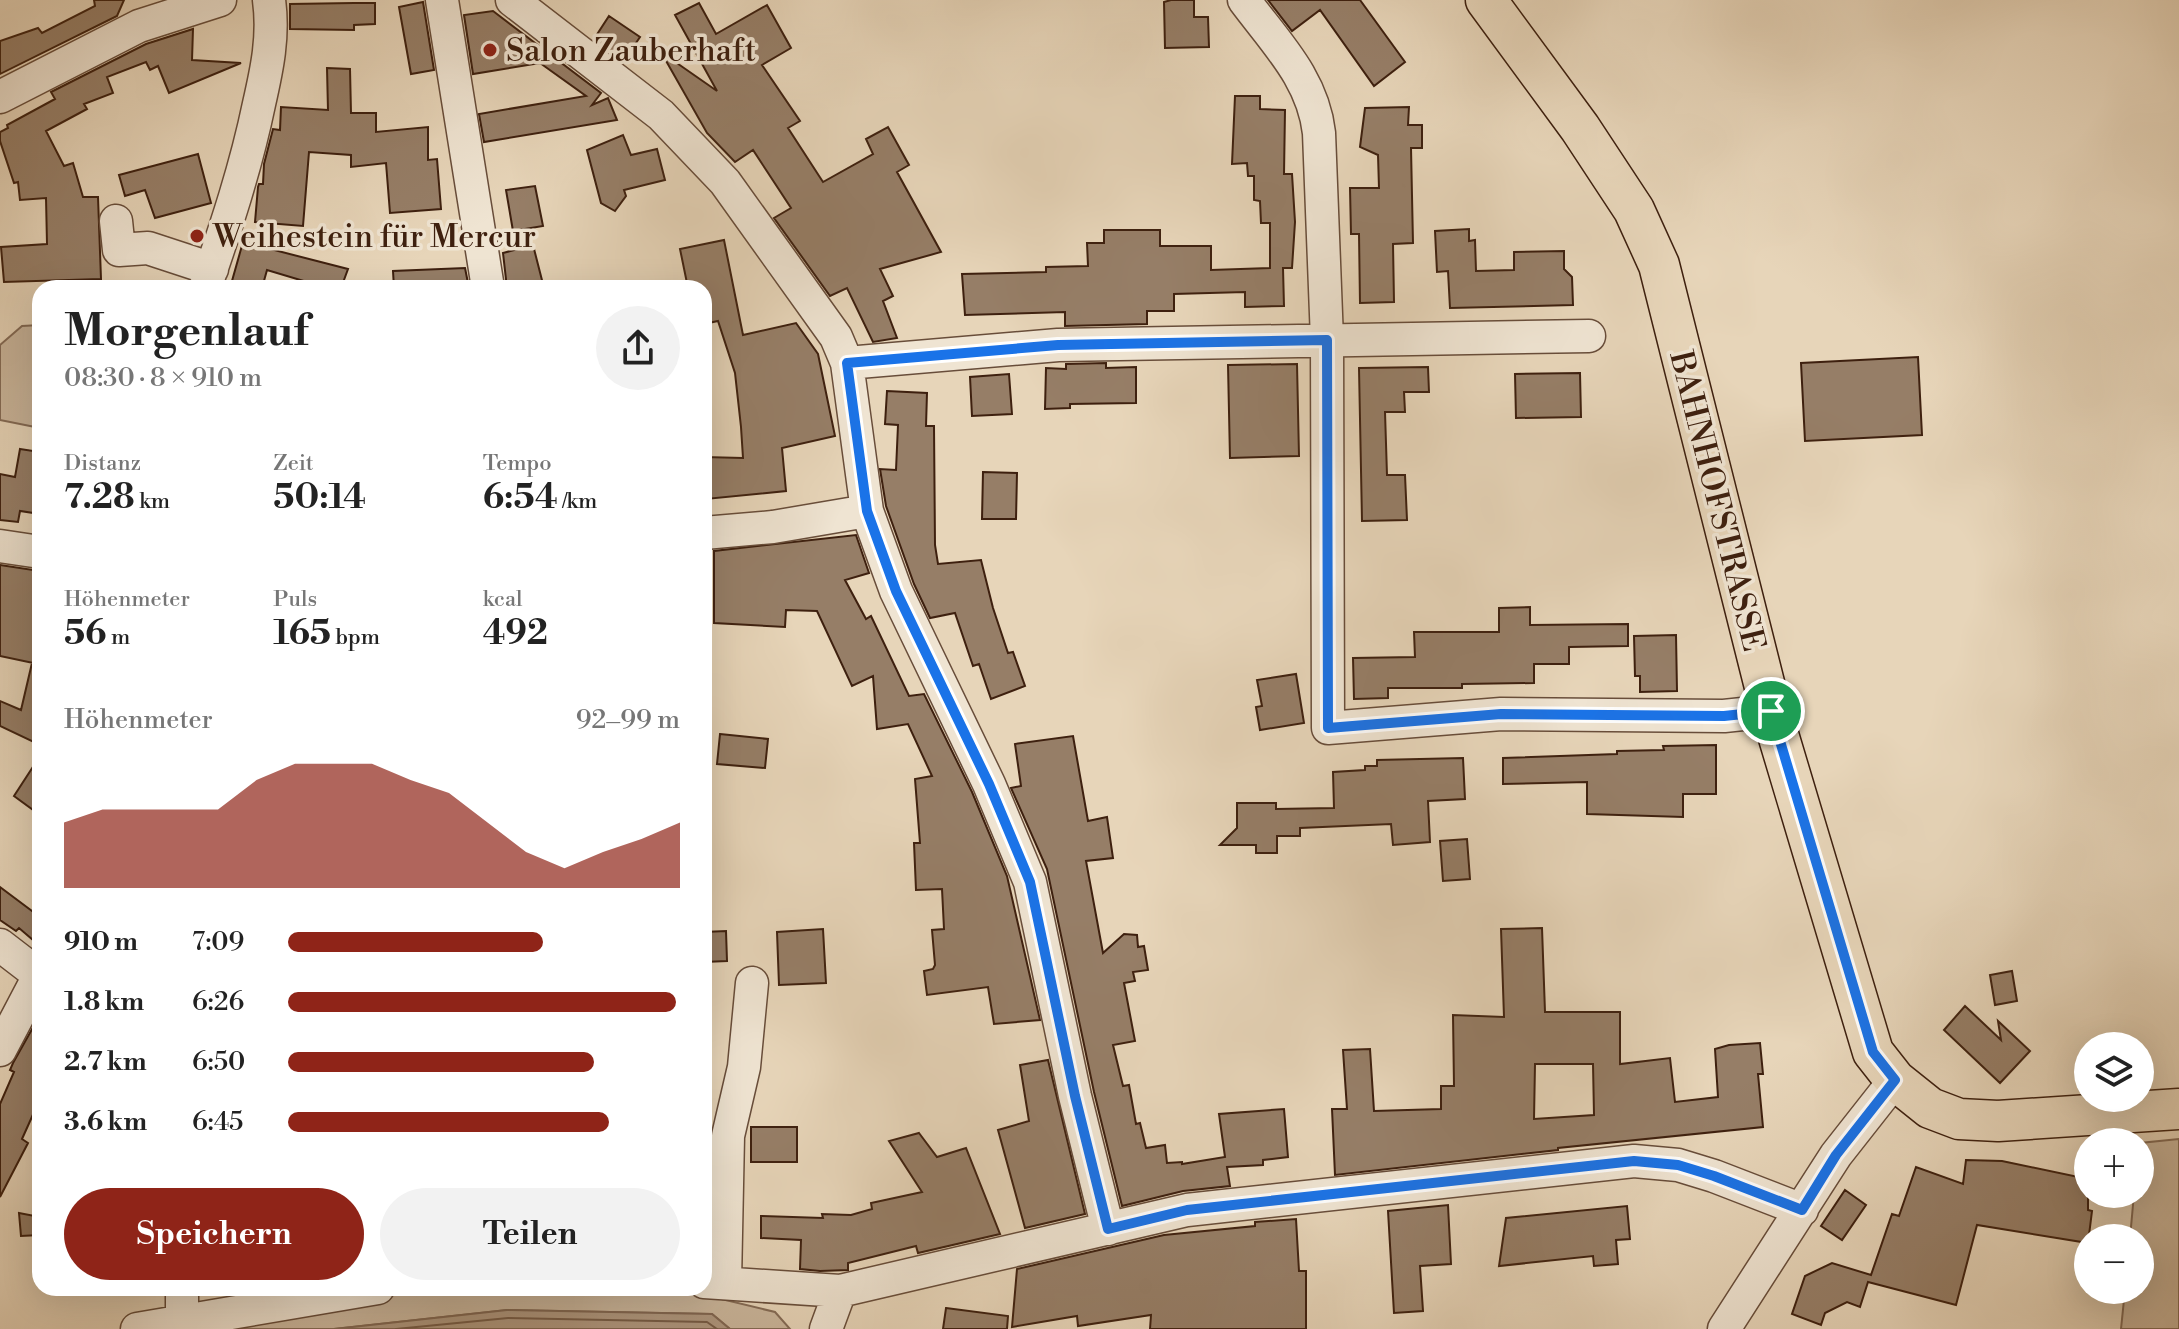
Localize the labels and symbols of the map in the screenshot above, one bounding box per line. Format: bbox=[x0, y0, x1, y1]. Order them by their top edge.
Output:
place label: Salon Zauberhaft bbox=[506, 31, 756, 71]
marker: Salon Zauberhaft bbox=[481, 41, 499, 59]
place label: Weihestein für Mercur bbox=[212, 217, 536, 257]
marker: Weihestein für Mercur bbox=[188, 227, 206, 245]
street label: BAHNHOFSTRASSE bbox=[1660, 346, 1774, 655]
pin bbox=[1737, 677, 1805, 745]

